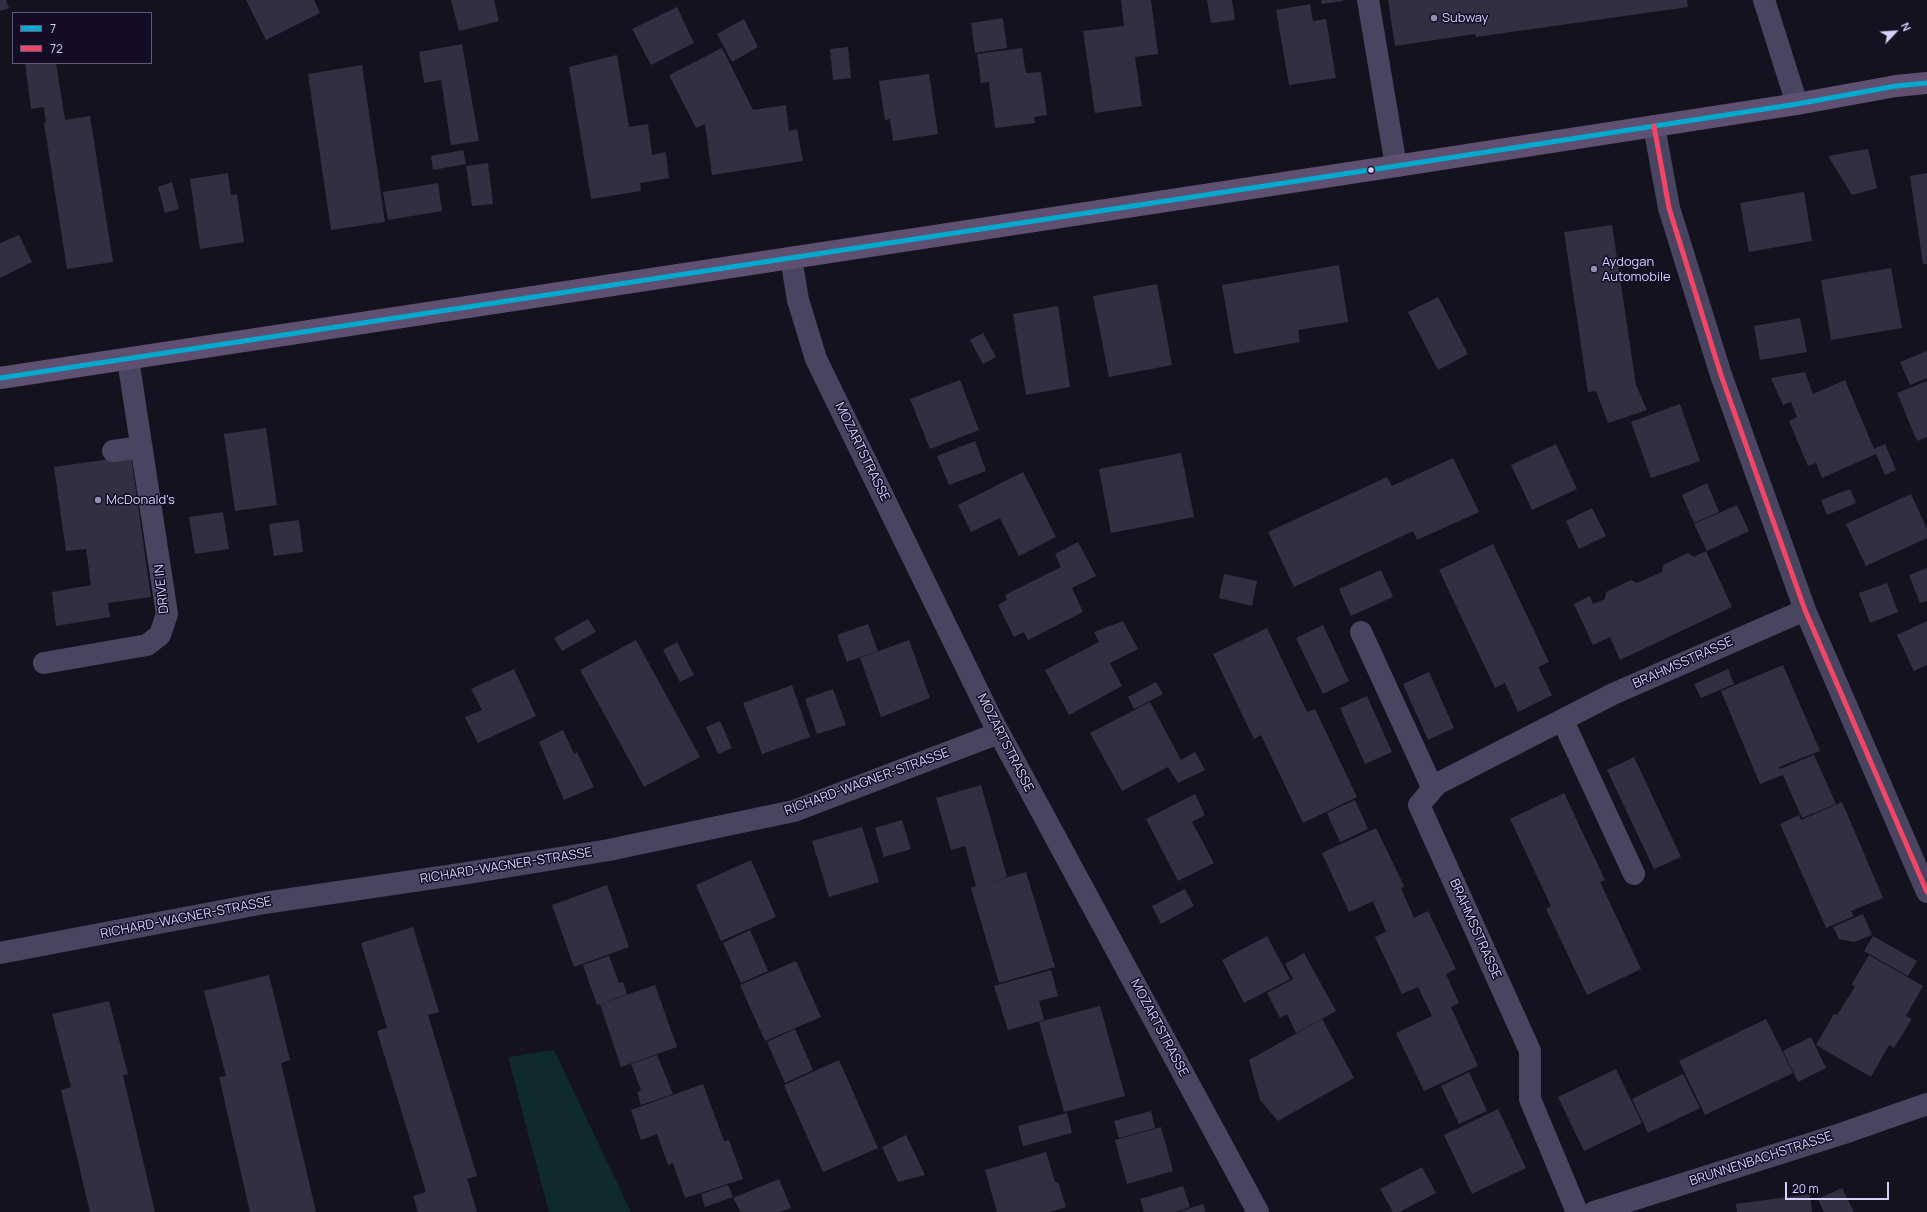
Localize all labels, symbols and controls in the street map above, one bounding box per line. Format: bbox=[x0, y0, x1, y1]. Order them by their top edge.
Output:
place label: Subway bbox=[1442, 10, 1488, 26]
legend bbox=[12, 12, 152, 64]
north arrow bbox=[1875, 12, 1915, 52]
marker: Subway bbox=[1429, 13, 1439, 23]
text: 7 bbox=[50, 20, 56, 37]
text: N bbox=[1898, 20, 1915, 33]
text: 72 bbox=[50, 40, 63, 57]
unlabelled marker bbox=[1366, 165, 1376, 175]
place label: Aydogan Automobile bbox=[1602, 254, 1671, 285]
marker: Aydogan Automobile bbox=[1589, 264, 1599, 274]
street label: MOZARTSTRASSE bbox=[831, 400, 893, 504]
place label: McDonald's bbox=[106, 492, 175, 508]
marker: McDonald's bbox=[93, 495, 103, 505]
street label: DRIVE IN bbox=[152, 563, 172, 615]
street label: BRAHMSSTRASSE bbox=[1630, 634, 1736, 692]
street label: MOZARTSTRASSE bbox=[974, 691, 1036, 795]
street label: RICHARD-WAGNER-STRASSE bbox=[783, 745, 951, 819]
street label: RICHARD-WAGNER-STRASSE bbox=[419, 845, 593, 887]
street label: BRAHMSSTRASSE bbox=[1446, 876, 1504, 982]
street label: RICHARD-WAGNER-STRASSE bbox=[99, 894, 273, 942]
street label: MOZARTSTRASSE bbox=[1127, 977, 1191, 1079]
street label: BRUNNENBACHSTRASSE bbox=[1688, 1129, 1834, 1189]
scale bar bbox=[1787, 1174, 1891, 1200]
text: 20 m bbox=[1792, 1180, 1819, 1197]

